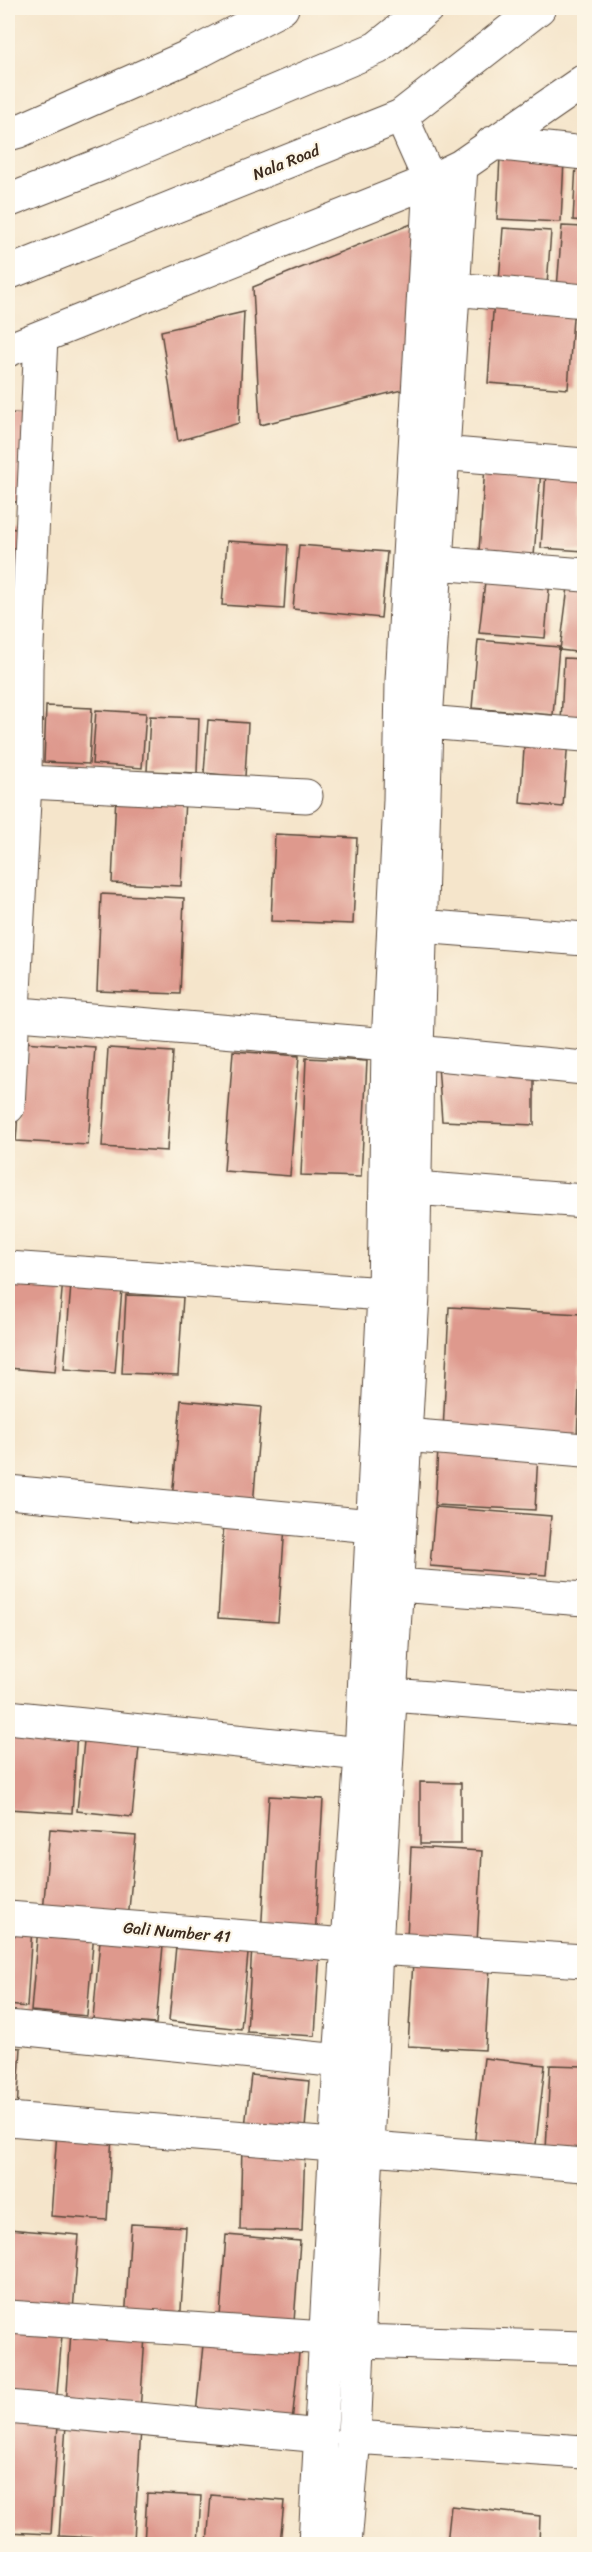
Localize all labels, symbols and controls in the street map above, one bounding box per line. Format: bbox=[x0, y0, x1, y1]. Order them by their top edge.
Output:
street label: Nala Road bbox=[248, 135, 325, 189]
street label: Gali Number 41 bbox=[122, 1913, 232, 1951]

